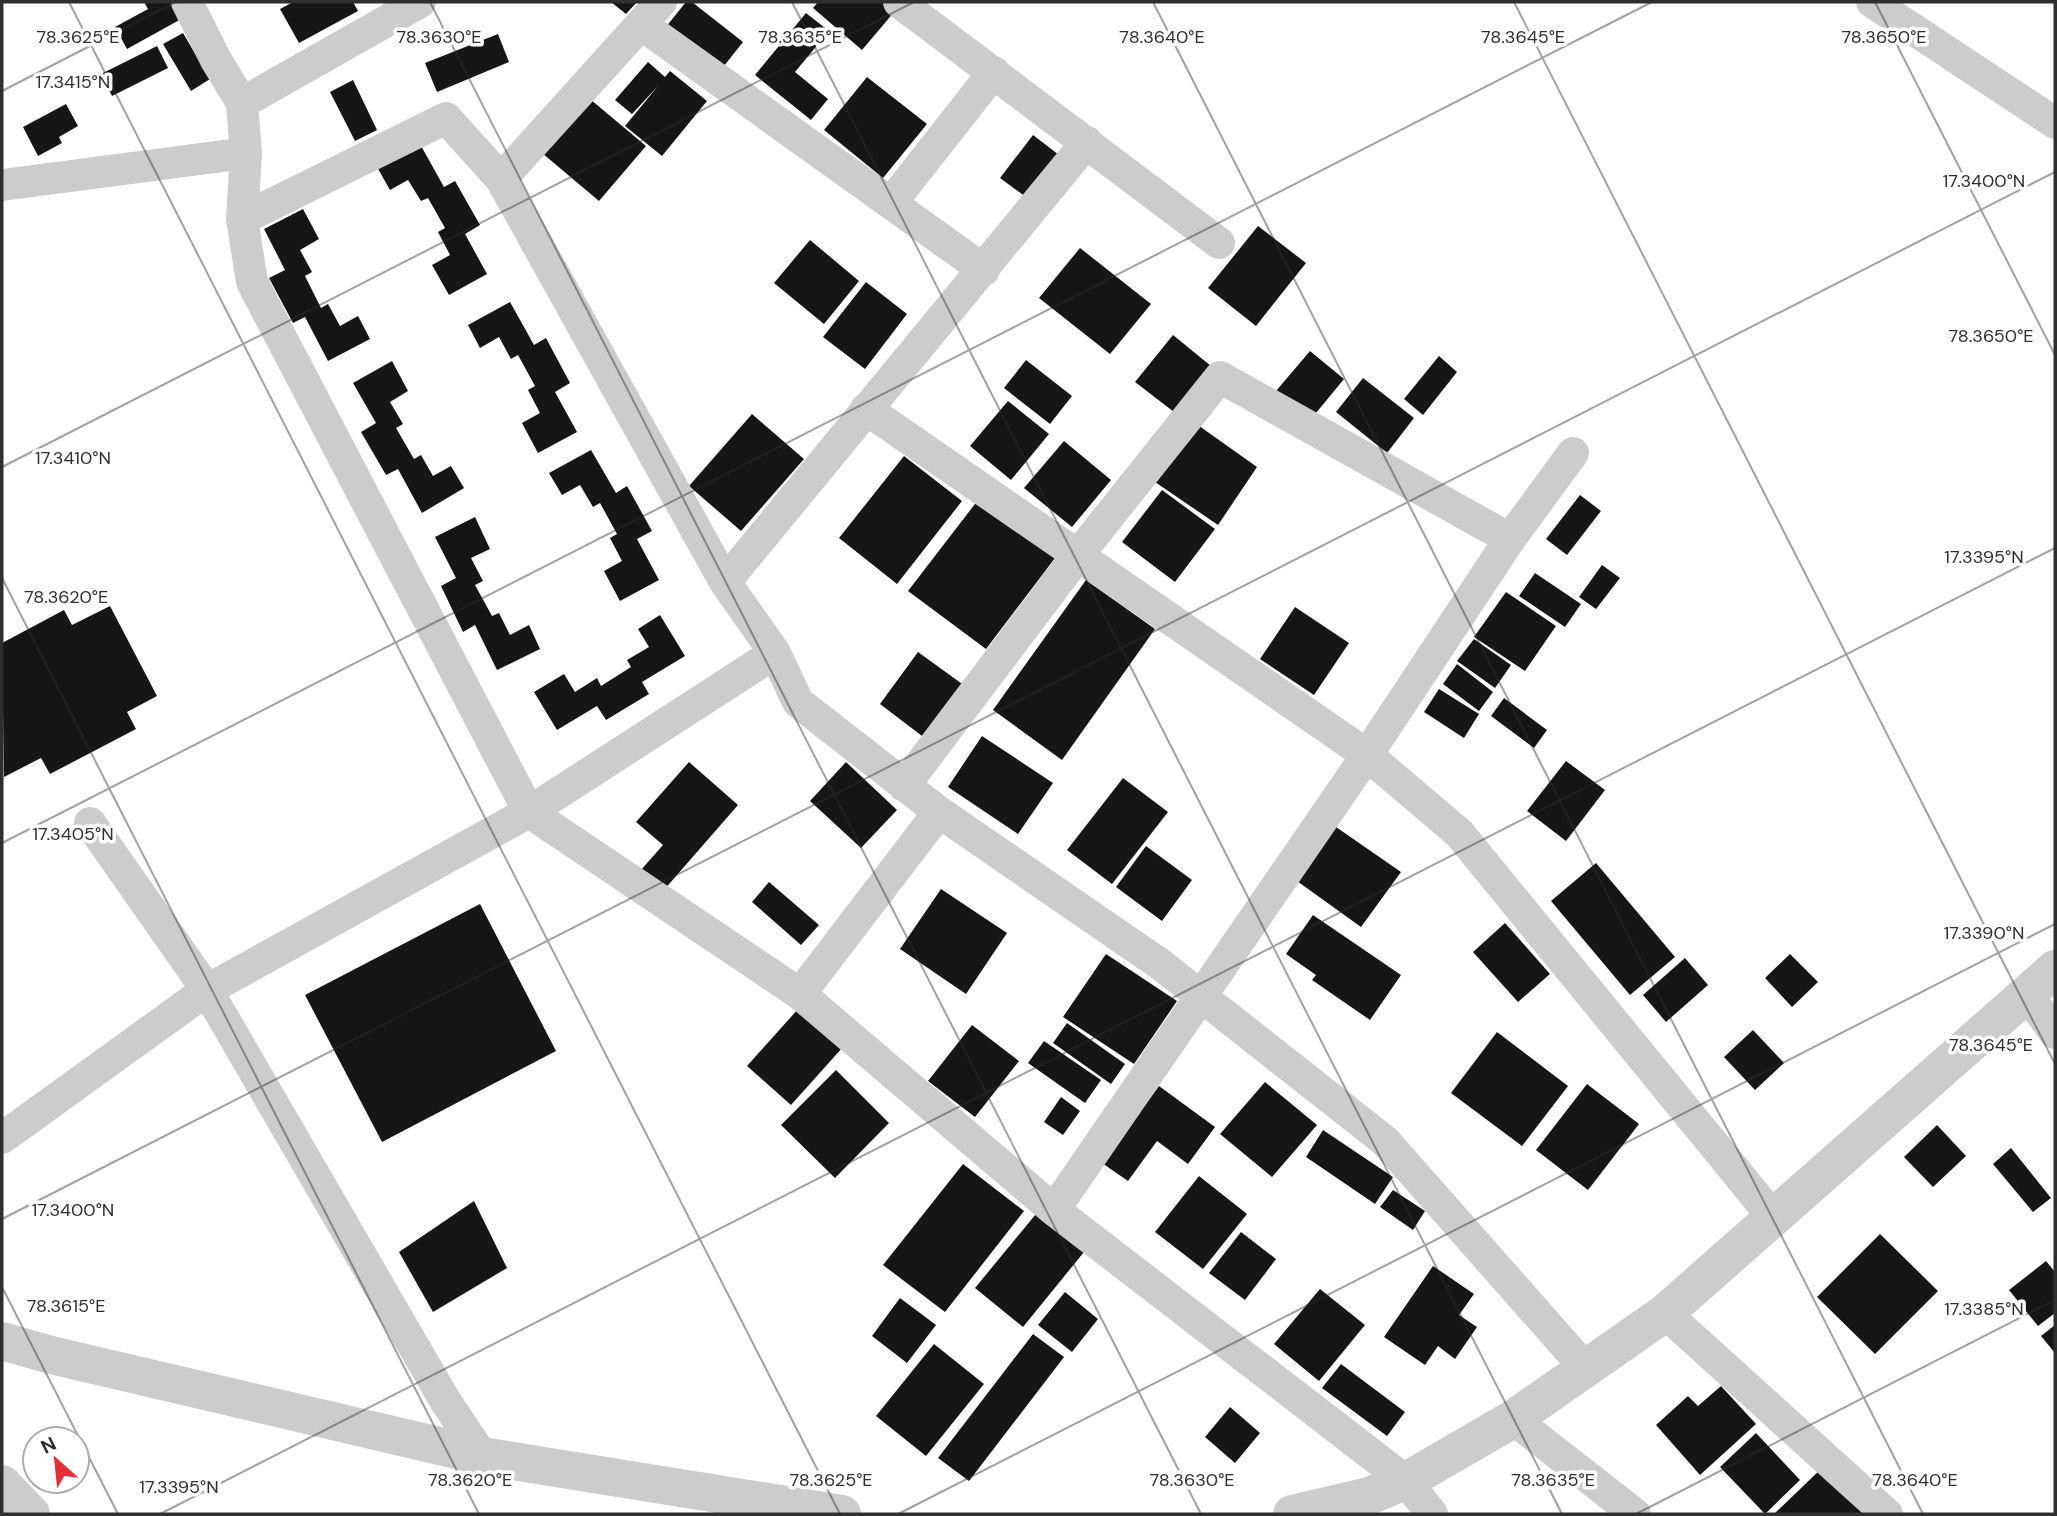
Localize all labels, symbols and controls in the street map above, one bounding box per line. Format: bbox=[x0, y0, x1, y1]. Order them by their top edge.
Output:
text: 78.3625°E bbox=[37, 25, 119, 49]
text: 78.3630°E bbox=[396, 25, 482, 49]
text: 78.3635°E bbox=[758, 25, 842, 49]
text: 78.3640°E bbox=[1119, 25, 1205, 49]
text: 78.3645°E bbox=[1481, 25, 1565, 49]
text: 78.3650°E bbox=[1841, 25, 1927, 49]
text: 17.3415°N bbox=[36, 70, 110, 94]
text: 17.3400°N bbox=[1943, 169, 2025, 193]
text: 78.3650°E bbox=[1948, 324, 2034, 348]
text: 17.3410°N bbox=[35, 446, 111, 470]
text: 17.3395°N bbox=[1944, 545, 2024, 569]
text: 78.3620°E bbox=[24, 585, 108, 609]
text: 17.3405°N bbox=[32, 822, 114, 846]
text: 17.3390°N bbox=[1944, 921, 2024, 945]
text: 78.3645°E bbox=[1949, 1033, 2033, 1057]
text: 17.3400°N bbox=[32, 1198, 114, 1222]
text: 78.3615°E bbox=[27, 1294, 105, 1318]
text: 17.3385°N bbox=[1944, 1297, 2024, 1321]
north arrow bbox=[21, 1425, 91, 1495]
text: N bbox=[37, 1431, 60, 1460]
text: 78.3620°E bbox=[428, 1468, 512, 1492]
text: 78.3625°E bbox=[790, 1468, 872, 1492]
text: 78.3630°E bbox=[1149, 1468, 1235, 1492]
text: 78.3635°E bbox=[1511, 1468, 1595, 1492]
text: 78.3640°E bbox=[1872, 1468, 1958, 1492]
text: 17.3395°N bbox=[139, 1475, 219, 1499]

